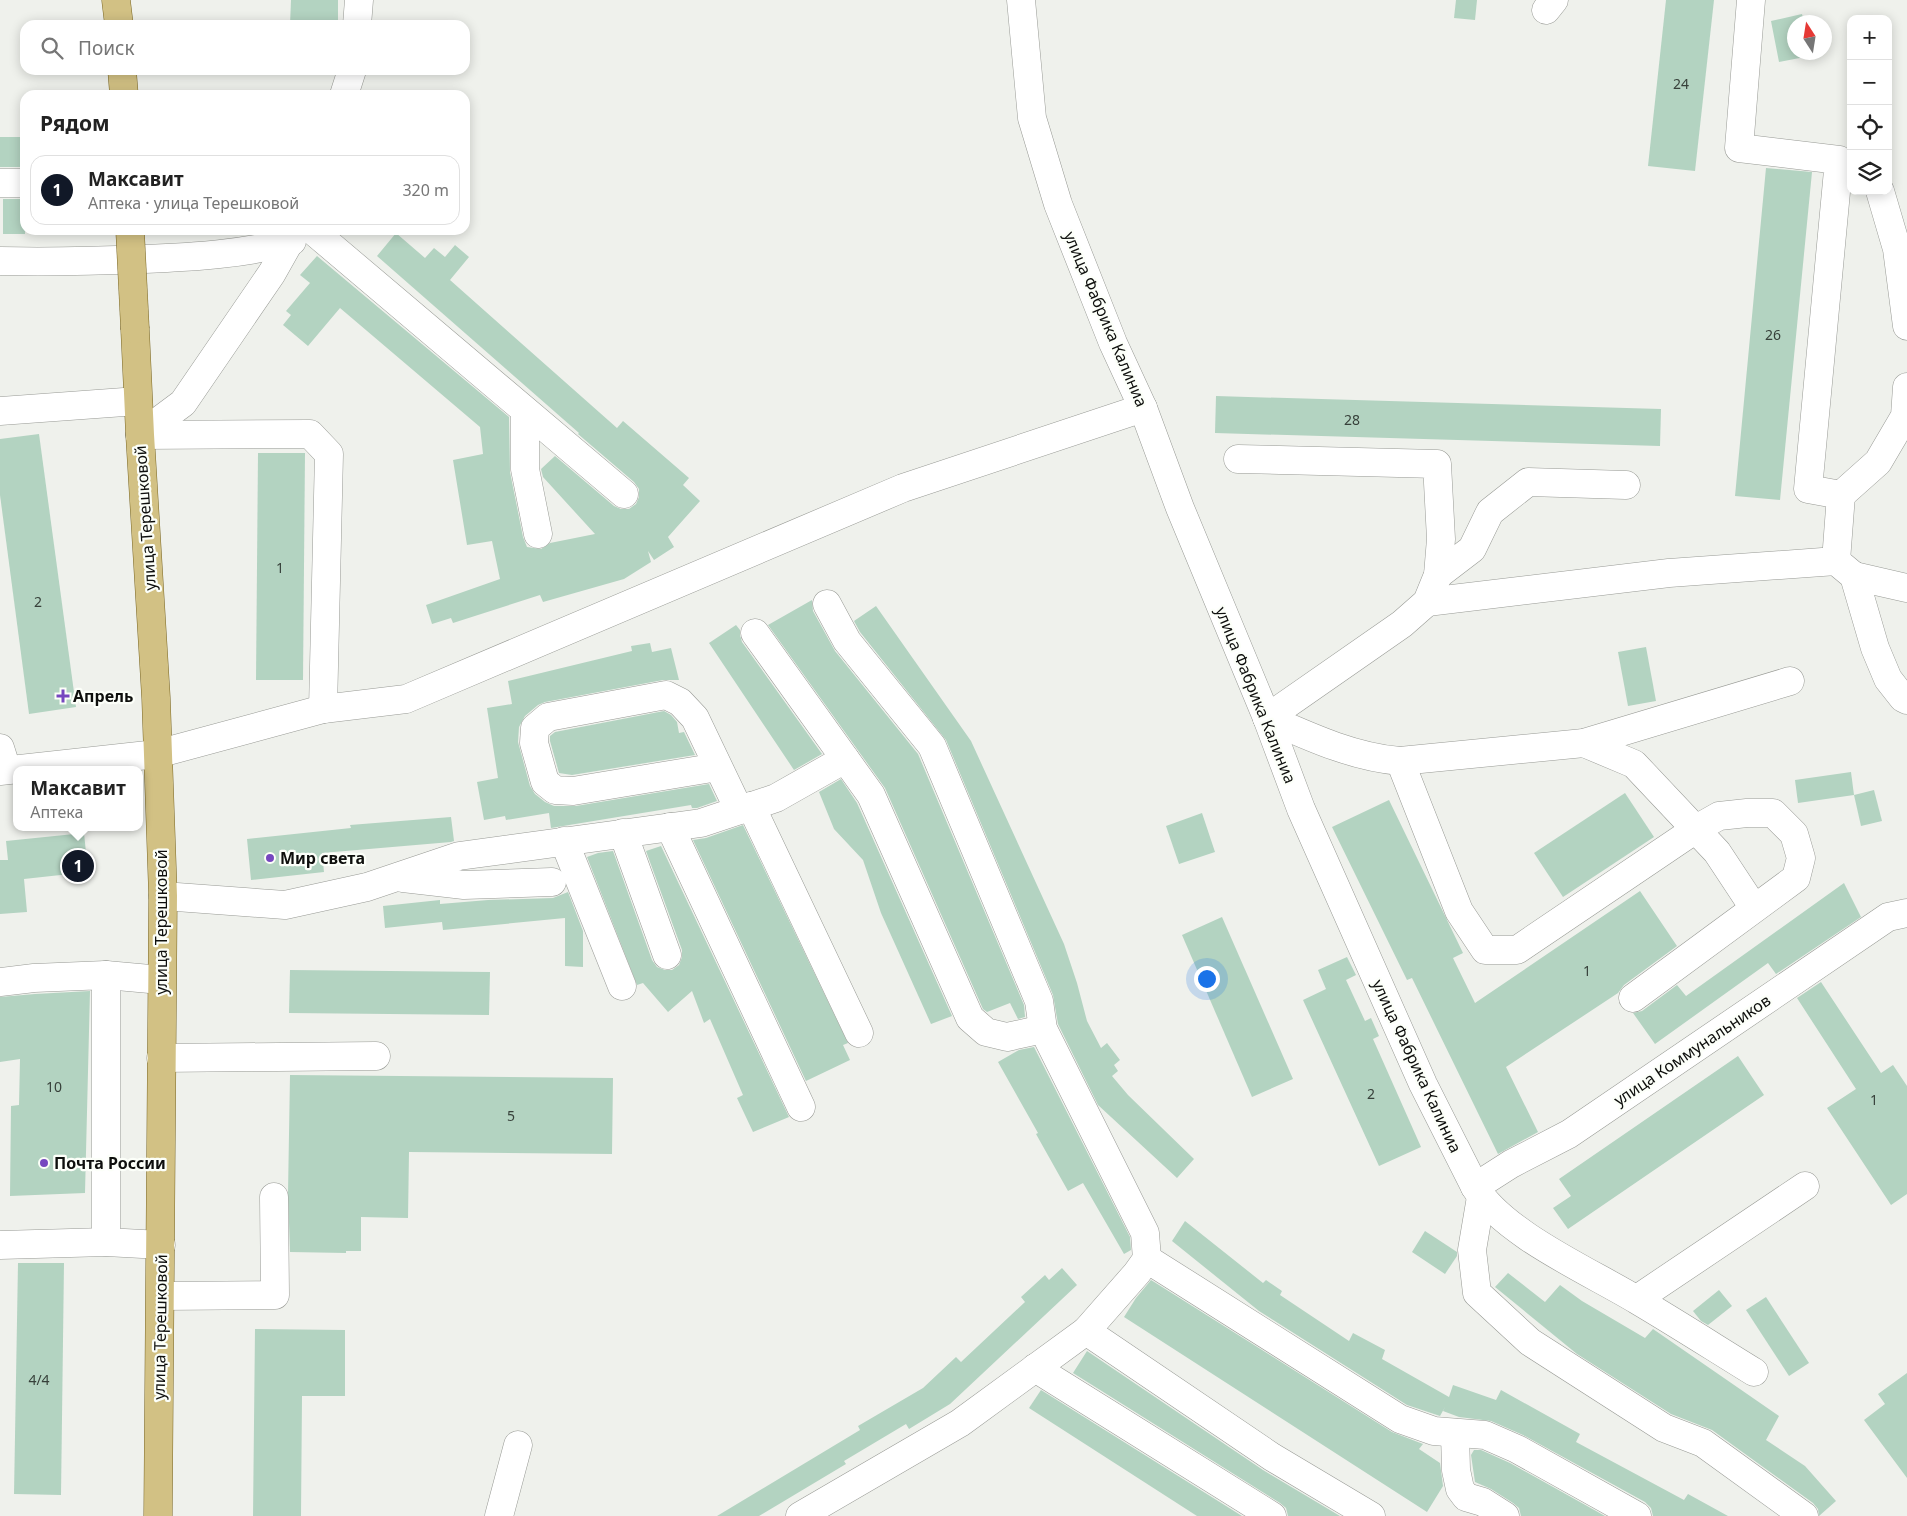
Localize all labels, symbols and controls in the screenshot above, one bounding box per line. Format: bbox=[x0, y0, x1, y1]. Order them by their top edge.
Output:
north arrow bbox=[1787, 15, 1832, 60]
map controls bbox=[1847, 15, 1892, 195]
button: + bbox=[1847, 15, 1892, 60]
search box bbox=[20, 20, 470, 75]
icon: search bbox=[38, 34, 66, 62]
text: Поиск bbox=[78, 35, 134, 61]
button: − bbox=[1847, 60, 1892, 105]
house number: 24 bbox=[1673, 74, 1689, 93]
button: locate bbox=[1847, 105, 1892, 150]
text: Рядом bbox=[40, 109, 110, 137]
button: layers bbox=[1847, 150, 1892, 195]
text: Максавит bbox=[88, 166, 184, 192]
text: 1 bbox=[52, 179, 62, 201]
text: 320 m bbox=[402, 179, 449, 201]
text: Аптека · улица Терешковой bbox=[88, 192, 299, 214]
street label: улица Фабрика Калиниа bbox=[1059, 228, 1153, 410]
house number: 26 bbox=[1765, 325, 1781, 344]
house number: 28 bbox=[1344, 410, 1360, 429]
street label: улица Терешковой bbox=[129, 445, 161, 591]
house number: 1 bbox=[276, 558, 284, 577]
house number: 2 bbox=[34, 592, 42, 611]
street label: улица Фабрика Калиниа bbox=[1210, 603, 1302, 787]
place label: Апрель bbox=[73, 685, 133, 707]
marker: Апрель bbox=[57, 690, 69, 702]
popup bbox=[13, 766, 143, 831]
text: Максавит bbox=[30, 775, 126, 801]
text: Аптека bbox=[30, 801, 83, 823]
pin: 1 bbox=[62, 847, 94, 885]
place label: Мир света bbox=[280, 847, 365, 869]
street label: улица Терешковой bbox=[150, 849, 172, 995]
marker: Мир света bbox=[264, 852, 276, 864]
house number: 1 bbox=[1583, 961, 1591, 980]
your location bbox=[1194, 966, 1220, 992]
street label: улица Фабрика Калиниа bbox=[1367, 976, 1467, 1156]
street label: улица Коммунальников bbox=[1609, 989, 1775, 1111]
house number: 10 bbox=[46, 1077, 62, 1096]
house number: 2 bbox=[1367, 1084, 1375, 1103]
house number: 1 bbox=[1870, 1090, 1878, 1109]
house number: 5 bbox=[507, 1106, 515, 1125]
place label: Почта России bbox=[54, 1152, 166, 1174]
marker: Почта России bbox=[38, 1157, 50, 1169]
street label: улица Терешковой bbox=[148, 1254, 172, 1400]
house number: 4/4 bbox=[28, 1370, 50, 1389]

